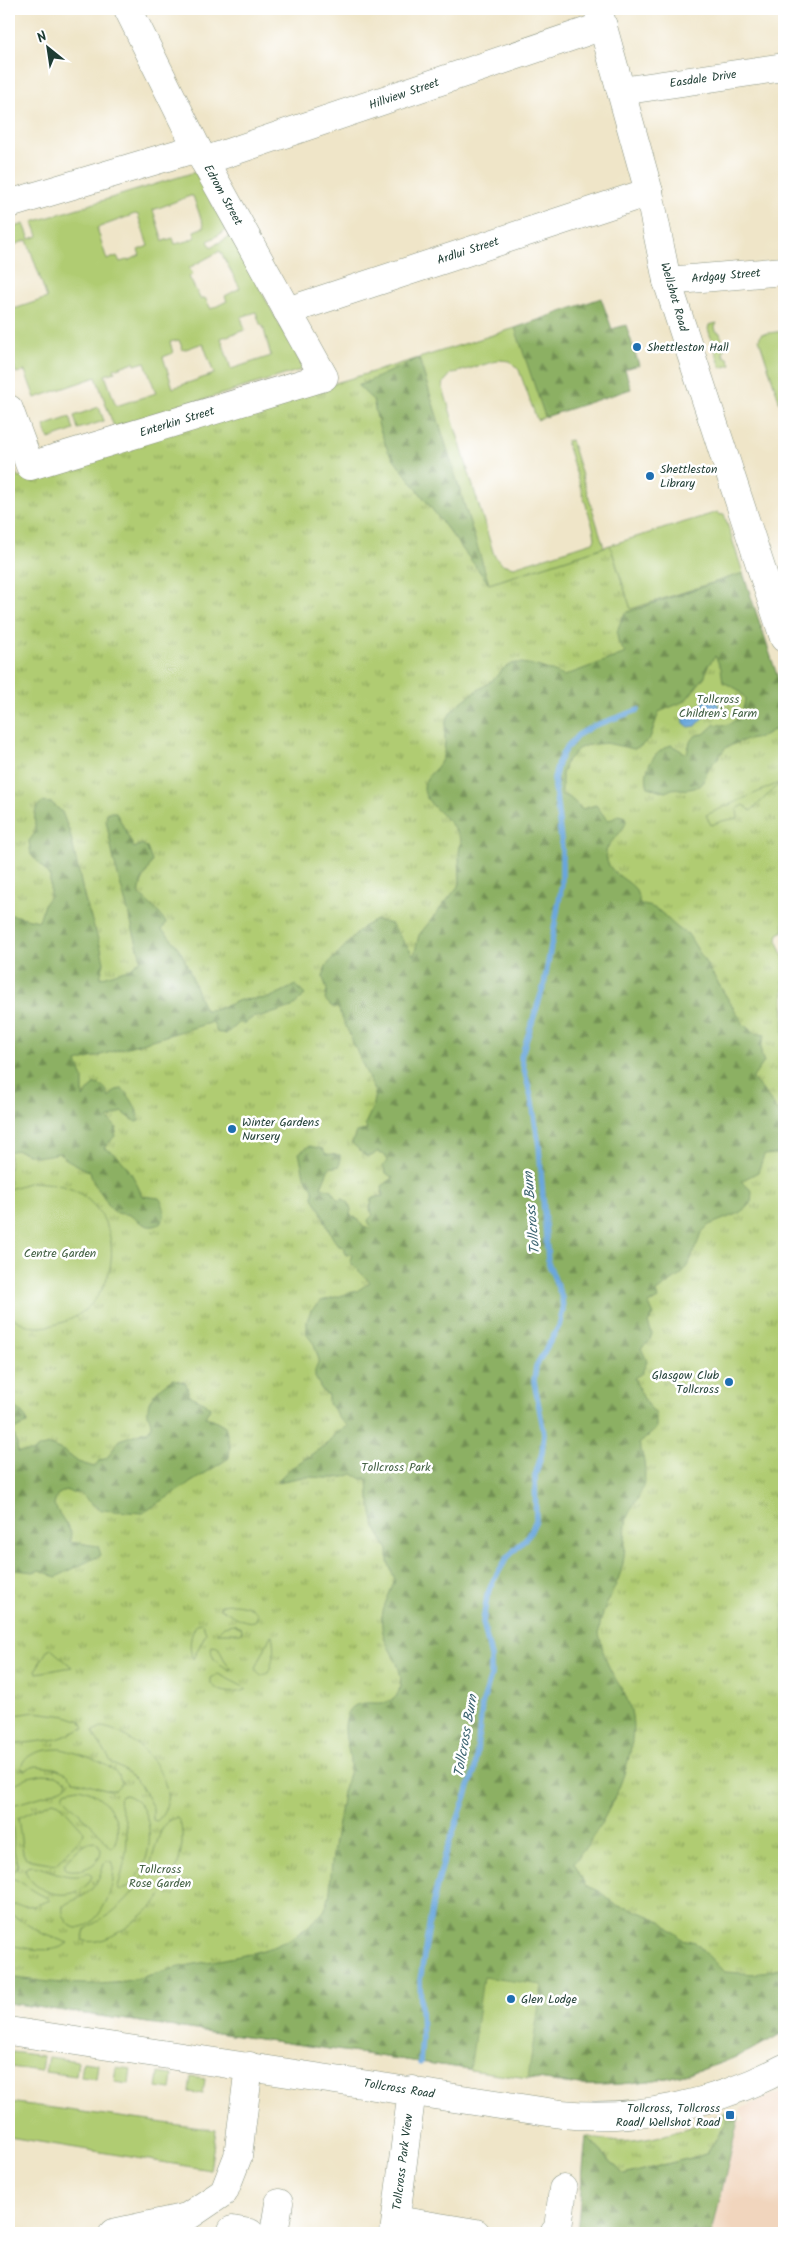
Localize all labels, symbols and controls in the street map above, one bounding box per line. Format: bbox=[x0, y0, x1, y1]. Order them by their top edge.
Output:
north arrow bbox=[22, 22, 72, 72]
text: N bbox=[33, 26, 51, 49]
street label: Easdale Drive bbox=[668, 65, 738, 93]
street label: Hillview Street bbox=[366, 73, 442, 115]
street label: Edrom Street bbox=[198, 161, 248, 229]
street label: Ardlui Street bbox=[435, 232, 502, 270]
street label: Wellshot Road bbox=[655, 260, 693, 335]
street label: Ardgay Street bbox=[691, 263, 762, 288]
place label: Shettleston Hall bbox=[647, 338, 729, 357]
marker: Shettleston Hall bbox=[631, 341, 643, 353]
street label: Enterkin Street bbox=[137, 401, 217, 442]
place label: Shettleston Library bbox=[660, 460, 717, 493]
marker: Shettleston Library bbox=[644, 470, 656, 482]
park label: Tollcross Children's Farm bbox=[679, 690, 758, 723]
place label: Winter Gardens Nursery bbox=[242, 1113, 319, 1146]
marker: Winter Gardens Nursery bbox=[226, 1123, 238, 1135]
water label: Tollcross Burn bbox=[517, 1169, 547, 1255]
park label: Centre Garden bbox=[24, 1244, 96, 1263]
place label: Glasgow Club Tollcross bbox=[652, 1366, 720, 1399]
marker: Glasgow Club Tollcross bbox=[723, 1376, 735, 1388]
park label: Tollcross Park bbox=[361, 1458, 431, 1477]
water label: Tollcross Burn bbox=[448, 1692, 484, 1779]
park label: Tollcross Rose Garden bbox=[129, 1860, 191, 1893]
place label: Glen Lodge bbox=[521, 1990, 578, 2009]
marker: Glen Lodge bbox=[505, 1993, 517, 2005]
street label: Tollcross Road bbox=[362, 2074, 437, 2104]
place label: Tollcross, Tollcross Road/ Wellshot Road bbox=[616, 2099, 721, 2132]
marker: Tollcross, Tollcross Road/ Wellshot Road bbox=[724, 2109, 736, 2121]
street label: Tollcross Park View bbox=[388, 2112, 418, 2211]

